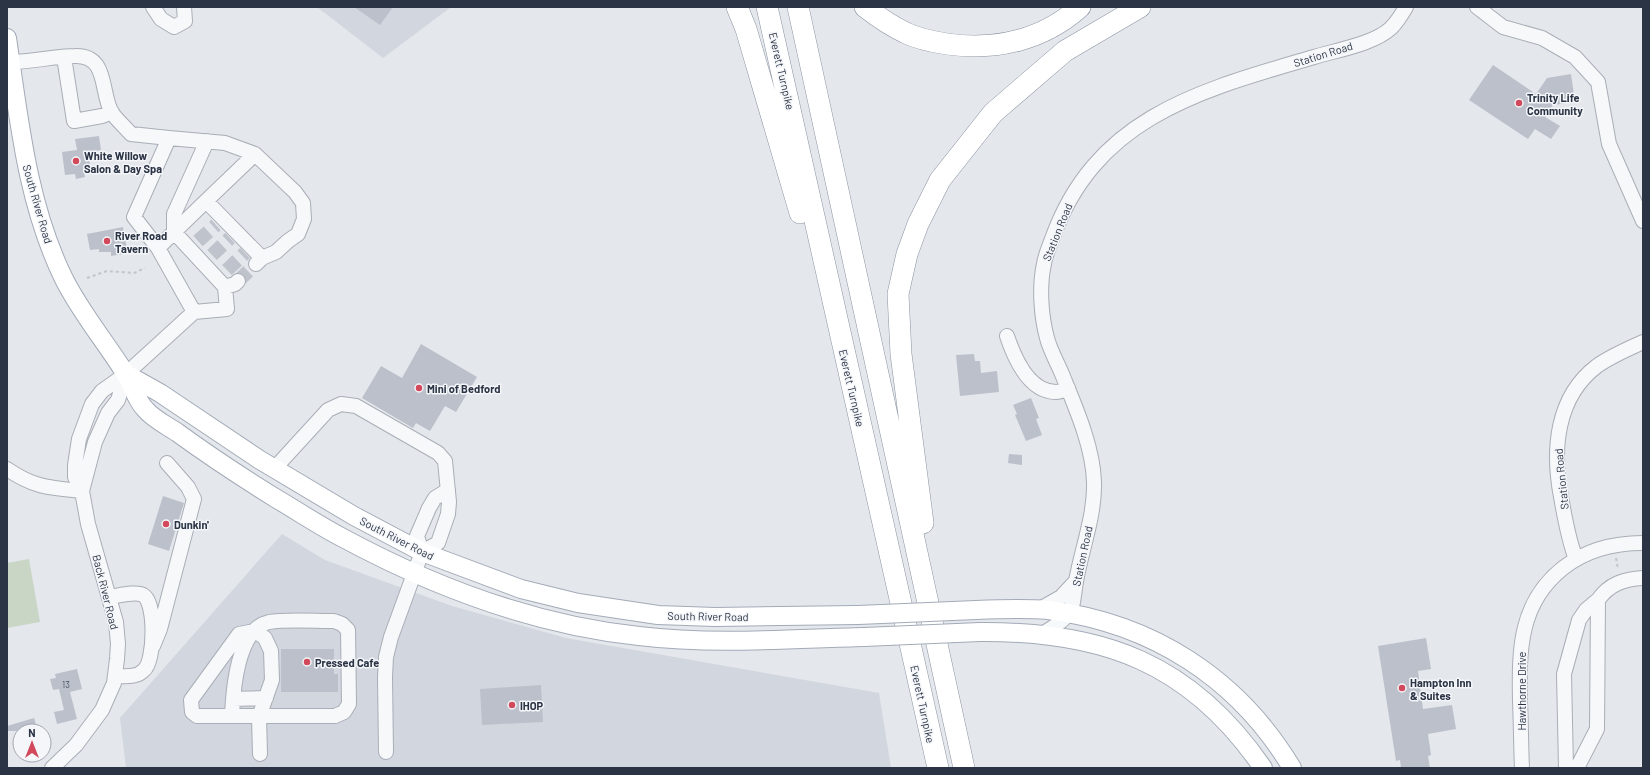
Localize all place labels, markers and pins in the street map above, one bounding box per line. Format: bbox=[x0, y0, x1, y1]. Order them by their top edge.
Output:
place label: Trinity Life Community bbox=[1527, 91, 1583, 117]
marker: Trinity Life Community bbox=[1514, 98, 1524, 108]
place label: White Willow Salon & Day Spa bbox=[84, 149, 162, 175]
marker: White Willow Salon & Day Spa bbox=[71, 156, 81, 166]
place label: River Road Tavern bbox=[115, 229, 167, 255]
marker: River Road Tavern bbox=[102, 236, 112, 246]
place label: Mini of Bedford bbox=[427, 382, 501, 395]
marker: Mini of Bedford bbox=[414, 383, 424, 393]
place label: Dunkin' bbox=[174, 518, 209, 531]
marker: Dunkin' bbox=[161, 519, 171, 529]
place label: Pressed Cafe bbox=[315, 656, 379, 669]
marker: Pressed Cafe bbox=[302, 657, 312, 667]
place label: Hampton Inn & Suites bbox=[1410, 676, 1472, 702]
marker: Hampton Inn & Suites bbox=[1397, 683, 1407, 693]
place label: IHOP bbox=[520, 699, 544, 712]
marker: IHOP bbox=[507, 700, 517, 710]

